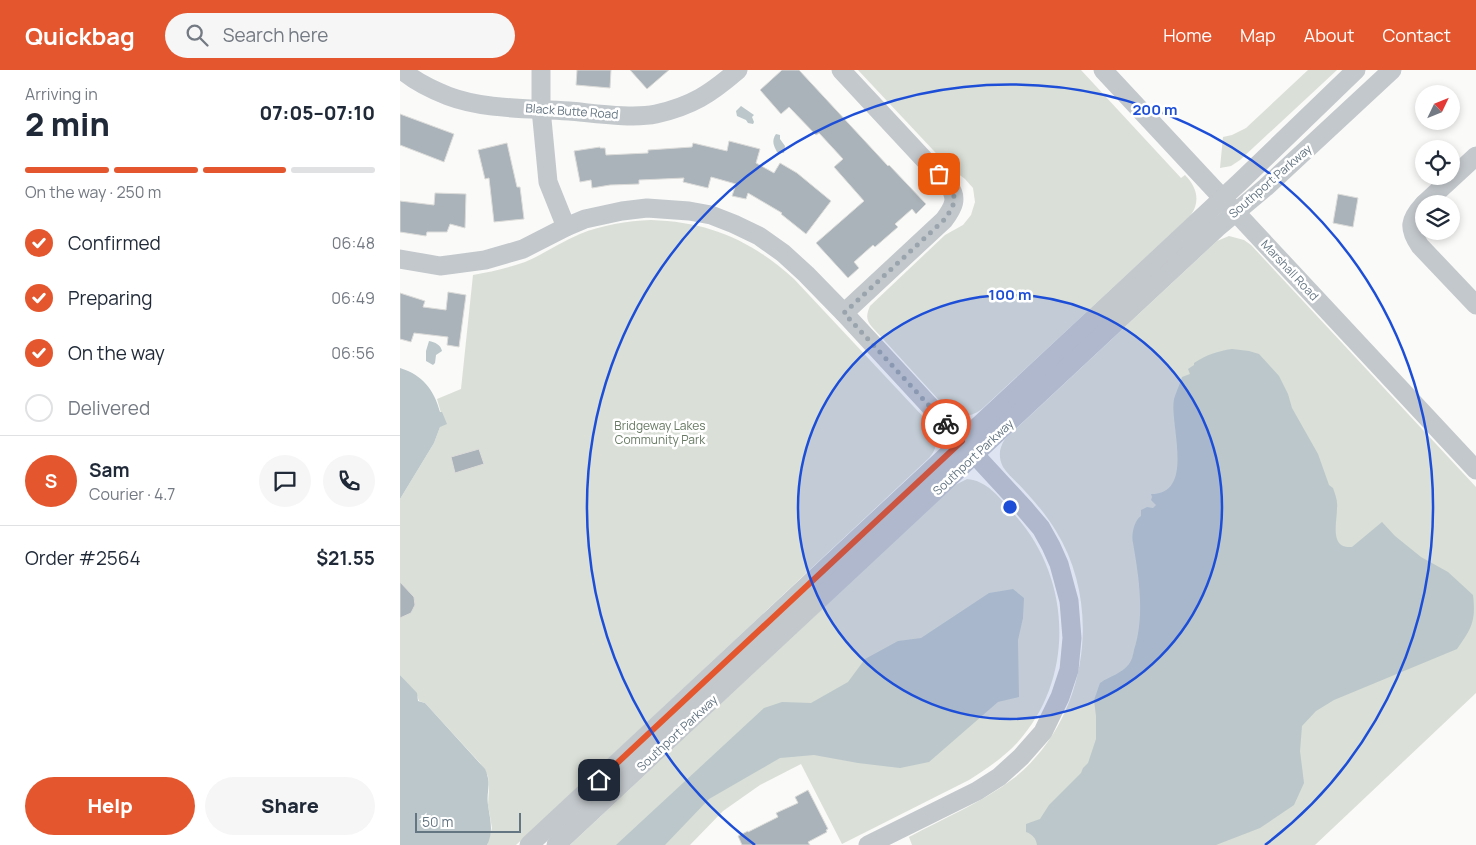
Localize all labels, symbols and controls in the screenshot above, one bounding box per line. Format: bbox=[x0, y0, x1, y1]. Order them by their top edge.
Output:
search box bbox=[165, 13, 515, 58]
text: Quickbag bbox=[25, 19, 135, 52]
icon: search bbox=[183, 21, 211, 49]
text: Search here bbox=[223, 22, 328, 48]
text: Home bbox=[1163, 23, 1212, 47]
text: Map bbox=[1240, 23, 1276, 47]
text: About bbox=[1304, 23, 1354, 47]
text: Contact bbox=[1382, 23, 1451, 47]
text: Arriving in bbox=[25, 83, 98, 105]
north arrow bbox=[1415, 85, 1460, 130]
map controls bbox=[1415, 85, 1460, 240]
street label: Black Butte Road bbox=[525, 99, 619, 123]
text: 200 m bbox=[1132, 99, 1178, 120]
text: 07:05–07:10 bbox=[259, 100, 375, 126]
text: 2 min bbox=[25, 102, 110, 146]
street label: Southport Parkway bbox=[1225, 140, 1316, 222]
button: locate bbox=[1415, 140, 1460, 185]
pin bbox=[918, 153, 960, 195]
icon: bag bbox=[925, 160, 953, 188]
text: On the way · 250 m bbox=[25, 181, 161, 203]
button: layers bbox=[1415, 195, 1460, 240]
icon: check bbox=[25, 229, 53, 257]
text: Confirmed bbox=[68, 230, 161, 256]
text: 06:48 bbox=[332, 232, 375, 254]
street label: Marshall Road bbox=[1257, 236, 1323, 304]
icon: check bbox=[25, 284, 53, 312]
text: 100 m bbox=[989, 284, 1031, 305]
text: Preparing bbox=[68, 285, 153, 311]
text: 06:49 bbox=[331, 287, 375, 309]
icon: check bbox=[25, 339, 53, 367]
text: On the way bbox=[68, 340, 165, 366]
text: 06:56 bbox=[331, 342, 375, 364]
text: Delivered bbox=[68, 395, 150, 421]
courier bbox=[921, 399, 971, 449]
icon: bike bbox=[932, 410, 960, 438]
street label: Southport Parkway bbox=[929, 415, 1018, 499]
park label: Bridgeway Lakes Community Park bbox=[614, 417, 706, 448]
button: chat bbox=[259, 455, 311, 507]
button: phone bbox=[323, 455, 375, 507]
text: Sam bbox=[89, 457, 130, 483]
text: S bbox=[45, 468, 57, 494]
text: Courier · 4.7 bbox=[89, 483, 175, 505]
centre of rings bbox=[1001, 498, 1019, 516]
text: Order #2564 bbox=[25, 545, 141, 571]
text: $21.55 bbox=[316, 545, 375, 571]
street label: Southport Parkway bbox=[633, 691, 722, 775]
pin bbox=[578, 759, 620, 801]
icon: home bbox=[585, 766, 613, 794]
button: Help bbox=[25, 777, 195, 835]
button: Share bbox=[205, 777, 375, 835]
scale bar bbox=[415, 810, 521, 833]
text: 50 m bbox=[422, 812, 453, 831]

